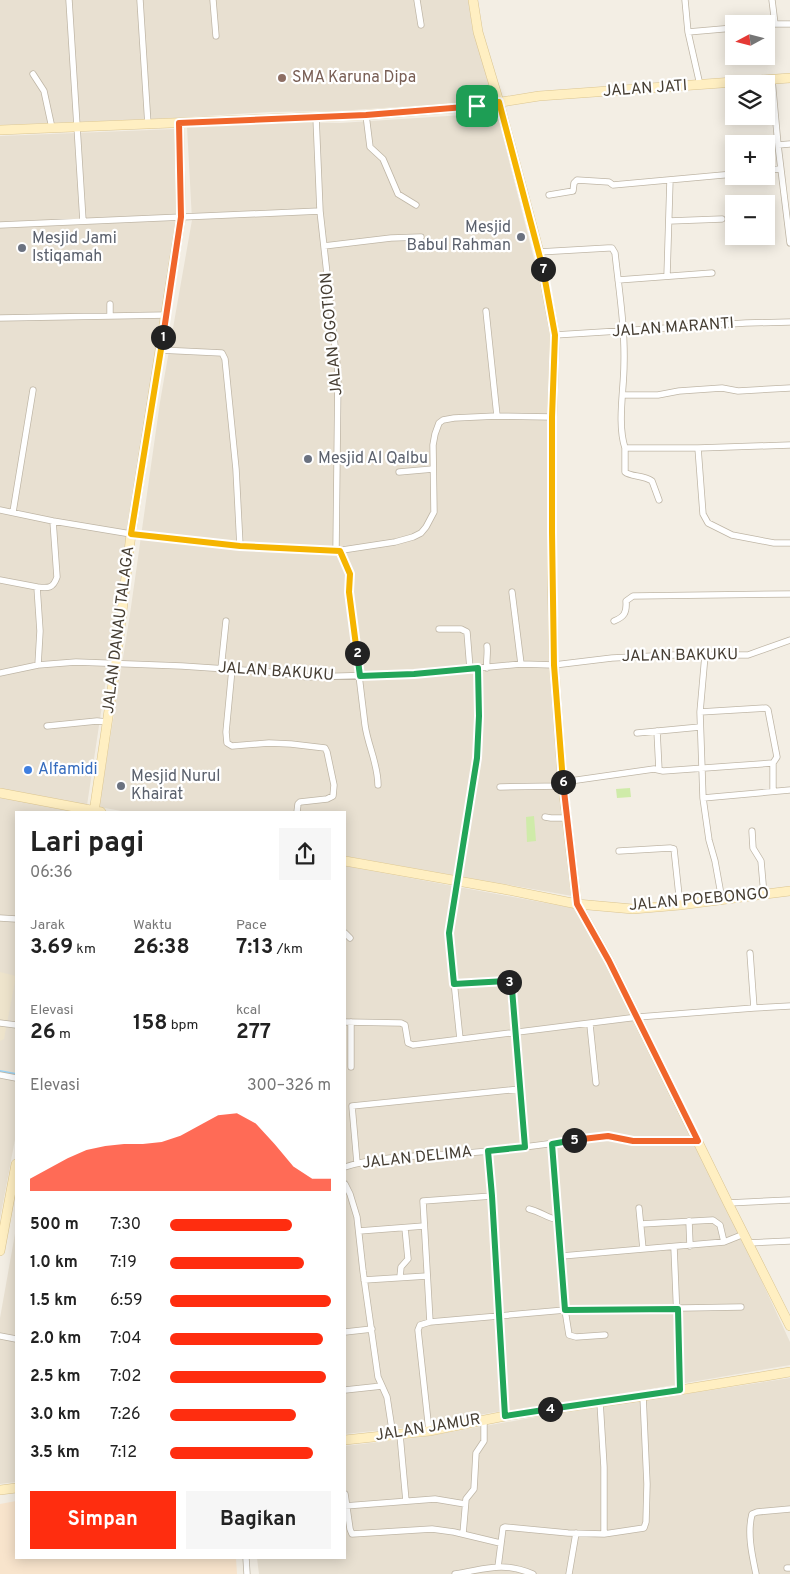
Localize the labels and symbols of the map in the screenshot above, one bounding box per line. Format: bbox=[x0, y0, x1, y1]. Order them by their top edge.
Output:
north arrow bbox=[725, 15, 775, 65]
place label: SMA Karuna Dipa bbox=[292, 68, 416, 88]
marker: SMA Karuna Dipa bbox=[276, 72, 288, 84]
street label: JALAN JATI bbox=[602, 76, 688, 102]
pin bbox=[456, 85, 498, 127]
place label: Mesjid Babul Rahman bbox=[407, 218, 511, 256]
place label: Mesjid Jami Istiqamah bbox=[32, 229, 117, 267]
marker: Mesjid Babul Rahman bbox=[515, 231, 527, 243]
marker: Mesjid Jami Istiqamah bbox=[16, 242, 28, 254]
pin: 7 bbox=[530, 256, 556, 282]
street label: JALAN OGOTION bbox=[317, 271, 347, 397]
street label: JALAN MARANTI bbox=[611, 314, 735, 342]
pin: 1 bbox=[150, 324, 176, 350]
place label: Mesjid Al Qalbu bbox=[318, 449, 428, 469]
marker: Mesjid Al Qalbu bbox=[302, 453, 314, 465]
street label: JALAN DANAU TALAGA bbox=[99, 545, 139, 715]
pin: 2 bbox=[344, 640, 370, 666]
street label: JALAN BAKUKU bbox=[622, 645, 738, 667]
street label: JALAN BAKUKU bbox=[217, 658, 335, 686]
place label: Alfamidi bbox=[38, 760, 98, 780]
marker: Alfamidi bbox=[22, 764, 34, 776]
place label: Mesjid Nurul Khairat bbox=[131, 767, 220, 805]
pin: 6 bbox=[550, 770, 576, 794]
marker: Mesjid Nurul Khairat bbox=[115, 780, 127, 792]
street label: JALAN POEBONGO bbox=[628, 884, 770, 916]
pin: 3 bbox=[496, 970, 522, 994]
pin: 5 bbox=[562, 1128, 586, 1152]
street label: JALAN DELIMA bbox=[361, 1142, 473, 1174]
pin: 4 bbox=[538, 1396, 562, 1422]
street label: JALAN JAMUR bbox=[374, 1410, 482, 1446]

